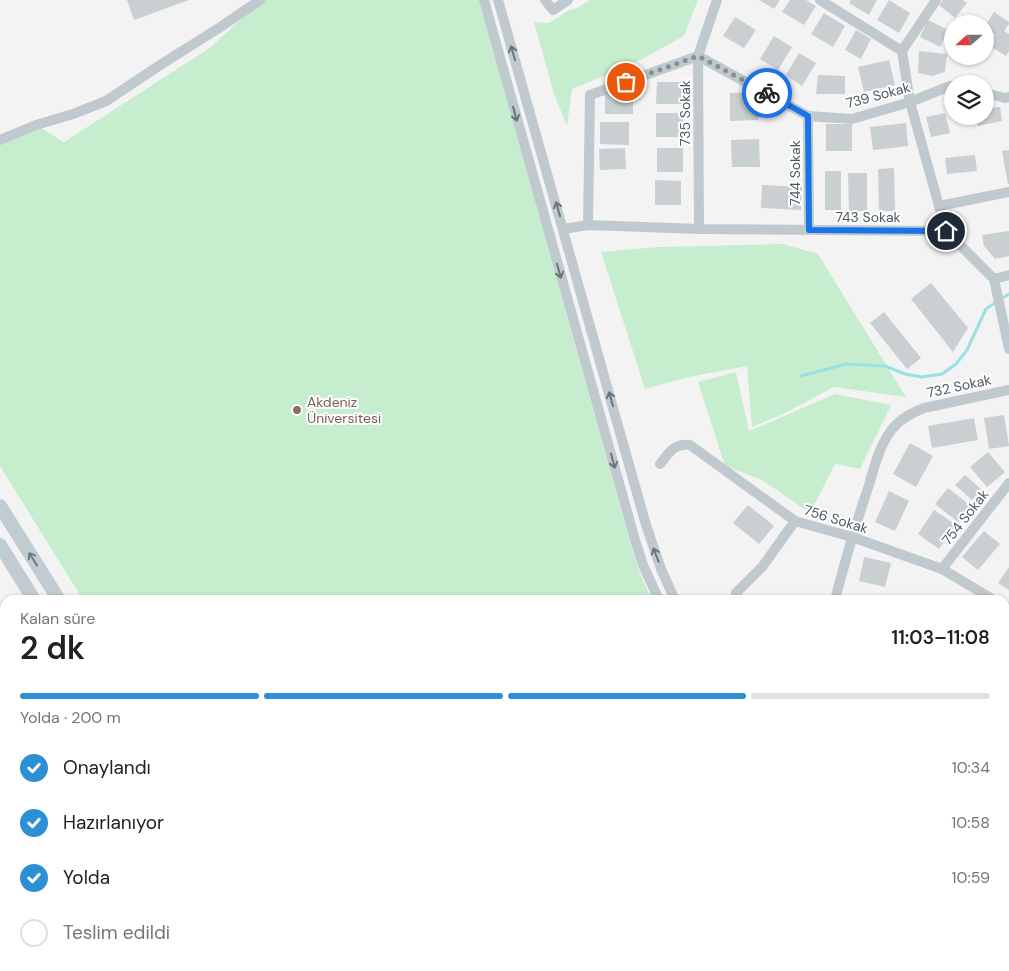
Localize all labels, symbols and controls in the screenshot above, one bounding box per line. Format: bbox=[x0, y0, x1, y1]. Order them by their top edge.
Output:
north arrow bbox=[944, 15, 994, 65]
map controls bbox=[944, 15, 994, 125]
one-way arrow bbox=[508, 45, 518, 61]
pin bbox=[605, 61, 647, 103]
icon: bag bbox=[612, 68, 640, 96]
courier bbox=[742, 68, 792, 118]
button: layers bbox=[944, 75, 994, 125]
street label: 739 Sokak bbox=[844, 78, 912, 112]
icon: bike bbox=[753, 79, 781, 107]
street label: 735 Sokak bbox=[676, 80, 694, 146]
one-way arrow bbox=[511, 106, 521, 122]
street label: 744 Sokak bbox=[786, 140, 804, 206]
one-way arrow bbox=[552, 202, 562, 218]
street label: 743 Sokak bbox=[835, 208, 901, 226]
pin bbox=[925, 210, 967, 252]
icon: home bbox=[932, 217, 960, 245]
one-way arrow bbox=[554, 263, 564, 279]
street label: 732 Sokak bbox=[925, 370, 993, 402]
one-way arrow bbox=[605, 392, 615, 408]
place label: Akdeniz Üniversitesi bbox=[307, 393, 381, 427]
marker: Akdeniz Üniversitesi bbox=[291, 404, 303, 416]
one-way arrow bbox=[608, 453, 618, 469]
street label: 754 Sokak bbox=[938, 485, 992, 549]
street label: 756 Sokak bbox=[802, 501, 870, 537]
one-way arrow bbox=[651, 548, 660, 564]
one-way arrow bbox=[28, 552, 38, 566]
text: Kalan süre bbox=[20, 608, 95, 629]
text: 11:03–11:08 bbox=[892, 625, 990, 650]
text: 2 dk bbox=[20, 627, 85, 669]
text: Yolda · 200 m bbox=[20, 707, 121, 728]
icon: check bbox=[20, 754, 48, 782]
text: Onaylandı bbox=[63, 755, 151, 780]
text: 10:34 bbox=[952, 757, 990, 778]
icon: check bbox=[20, 809, 48, 837]
text: Hazırlanıyor bbox=[63, 810, 164, 835]
text: 10:58 bbox=[951, 812, 990, 833]
icon: check bbox=[20, 864, 48, 892]
text: Yolda bbox=[63, 865, 110, 890]
text: 10:59 bbox=[951, 867, 990, 888]
text: Teslim edildi bbox=[63, 920, 170, 945]

